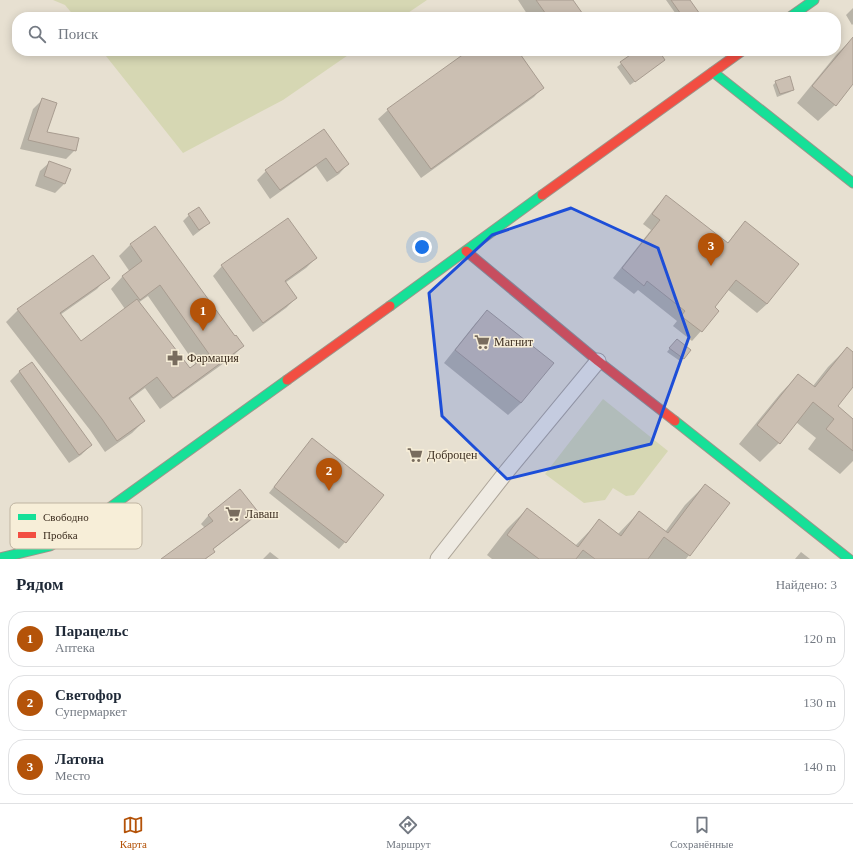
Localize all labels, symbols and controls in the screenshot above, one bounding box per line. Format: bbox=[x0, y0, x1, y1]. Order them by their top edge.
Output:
search box bbox=[12, 12, 841, 56]
icon: search bbox=[26, 23, 48, 45]
text: Поиск bbox=[58, 26, 98, 42]
pin: 3 bbox=[698, 233, 724, 266]
your location bbox=[412, 237, 432, 257]
pin: 1 bbox=[190, 298, 216, 331]
supermarket icon: Магнит bbox=[473, 333, 491, 351]
place label: Магнит bbox=[494, 335, 534, 349]
pharmacy icon: Фармация bbox=[166, 349, 184, 367]
place label: Фармация bbox=[187, 351, 239, 365]
supermarket icon: Доброцен bbox=[406, 446, 424, 464]
place label: Доброцен bbox=[427, 448, 478, 462]
pin: 2 bbox=[316, 458, 342, 491]
legend bbox=[10, 503, 142, 549]
supermarket icon: Лаваш bbox=[224, 505, 242, 523]
place label: Лаваш bbox=[245, 507, 279, 521]
text: Свободно bbox=[43, 511, 89, 523]
text: Пробка bbox=[43, 529, 78, 541]
text: Рядом bbox=[16, 575, 64, 594]
text: Найдено: 3 bbox=[776, 577, 837, 592]
text: Парацельс bbox=[55, 623, 128, 639]
text: 1 bbox=[27, 631, 33, 646]
text: 120 m bbox=[803, 631, 836, 646]
text: Аптека bbox=[55, 640, 95, 655]
text: Светофор bbox=[55, 687, 121, 703]
text: 2 bbox=[27, 695, 33, 710]
text: 130 m bbox=[803, 695, 836, 710]
text: Супермаркет bbox=[55, 704, 127, 719]
text: Латона bbox=[55, 751, 104, 767]
text: 3 bbox=[27, 759, 33, 774]
text: 140 m bbox=[803, 759, 836, 774]
text: Место bbox=[55, 768, 90, 783]
tab: Карта bbox=[120, 814, 147, 850]
tab: Маршрут bbox=[386, 814, 431, 850]
tab: Сохранённые bbox=[670, 814, 733, 850]

